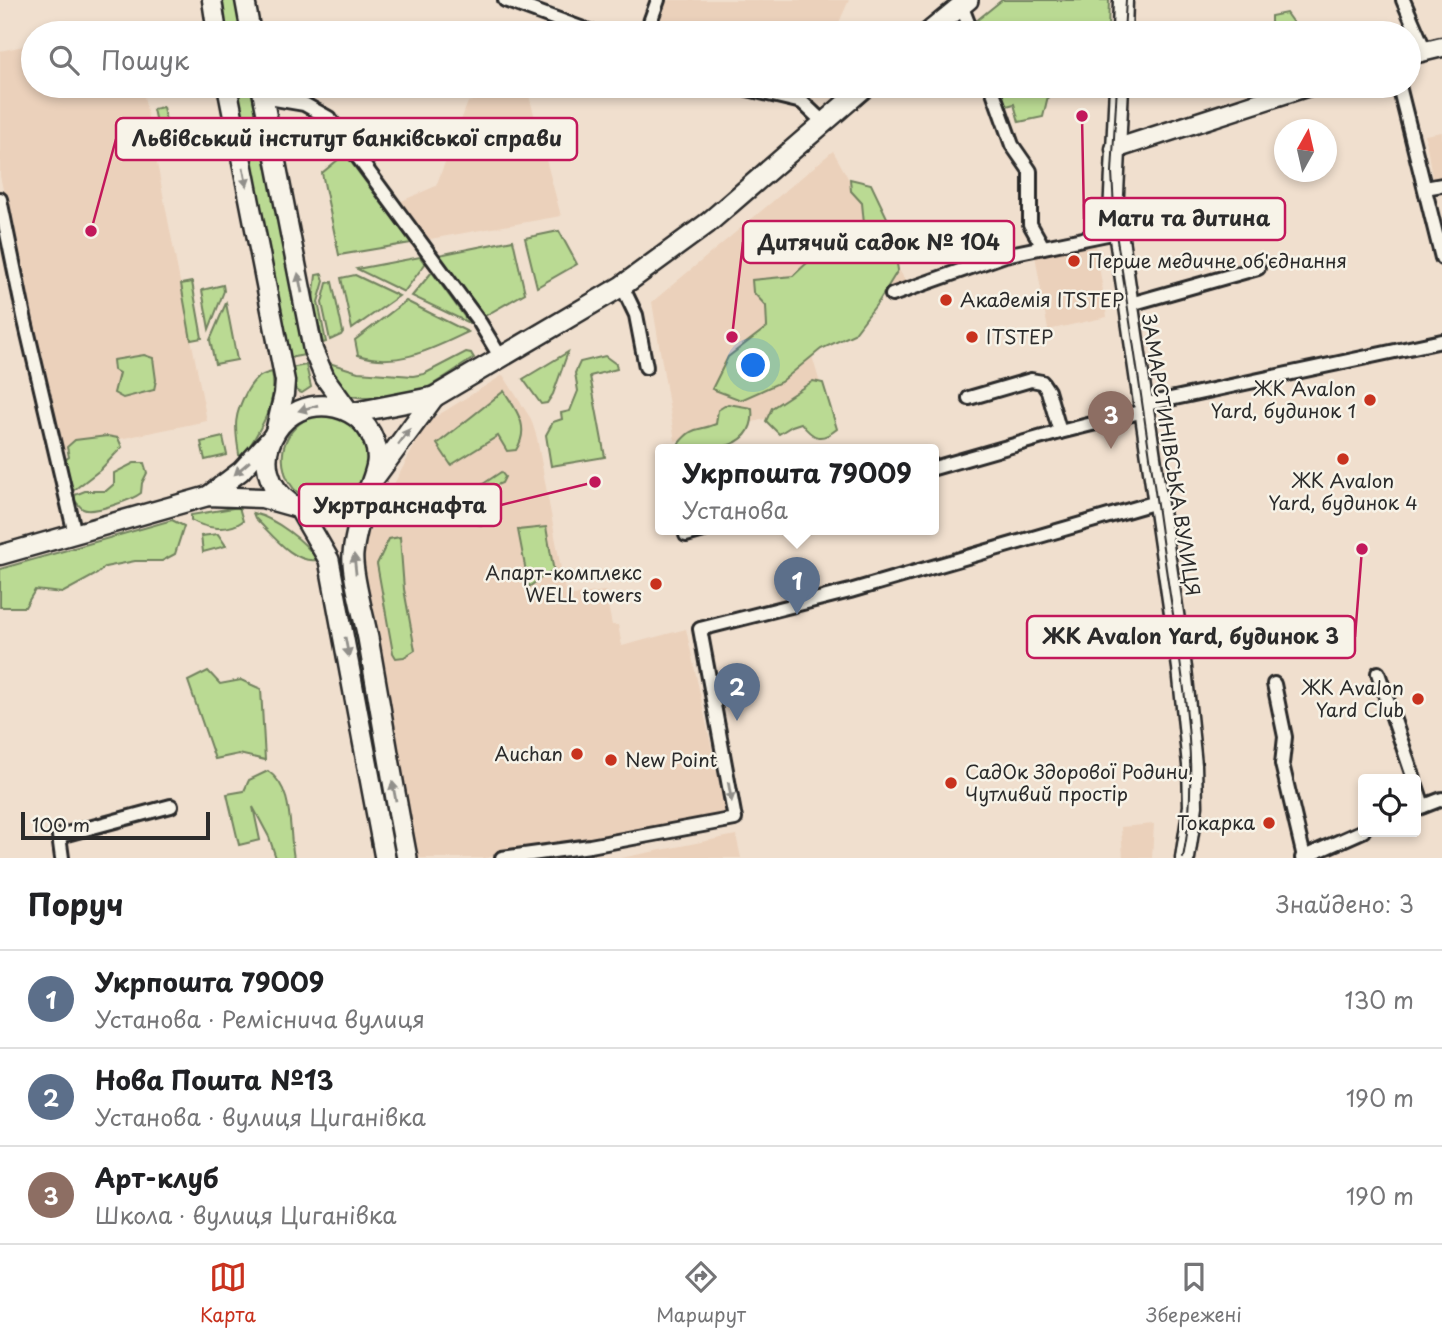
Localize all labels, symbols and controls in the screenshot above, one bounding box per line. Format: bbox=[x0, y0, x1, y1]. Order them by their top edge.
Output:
search box bbox=[21, 21, 1421, 98]
text: Пошук bbox=[101, 40, 189, 79]
icon: search bbox=[45, 41, 83, 79]
callout: Львівський інститут банківської справи bbox=[116, 118, 577, 160]
north arrow bbox=[1274, 119, 1337, 182]
text: Львівський інститут банківської справи bbox=[132, 121, 562, 153]
one-way arrow bbox=[240, 166, 251, 188]
callout: Мати та дитина bbox=[1084, 198, 1285, 240]
text: Мати та дитина bbox=[1098, 201, 1271, 233]
callout: Дитячий садок № 104 bbox=[743, 221, 1014, 263]
text: Дитячий садок № 104 bbox=[757, 225, 1000, 257]
place label: Перше медичне об'єднання bbox=[1088, 246, 1347, 274]
marker: Перше медичне об'єднання bbox=[1066, 253, 1082, 269]
one-way arrow bbox=[294, 272, 305, 294]
place label: Академія ITSTEP bbox=[960, 285, 1124, 313]
marker: Академія ITSTEP bbox=[938, 292, 954, 308]
street label: ЗАМАРСТИНІВСЬКА ВУЛИЦЯ bbox=[1136, 312, 1208, 598]
place label: ITSTEP bbox=[986, 322, 1053, 350]
marker: ITSTEP bbox=[964, 329, 980, 345]
your location bbox=[736, 348, 770, 382]
place label: ЖК Avalon Yard, будинок 1 bbox=[1210, 374, 1356, 424]
pin: 3 bbox=[1088, 391, 1134, 449]
marker: ЖК Avalon Yard, будинок 1 bbox=[1362, 392, 1378, 408]
one-way arrow bbox=[297, 404, 318, 414]
one-way arrow bbox=[397, 428, 411, 446]
popup bbox=[655, 444, 939, 535]
marker: ЖК Avalon Yard, будинок 4 bbox=[1335, 451, 1351, 467]
text: Укрпошта 79009 bbox=[682, 453, 912, 492]
one-way arrow bbox=[234, 460, 251, 475]
place label: ЖК Avalon Yard, будинок 4 bbox=[1268, 466, 1418, 516]
callout: Укртранснафта bbox=[299, 484, 501, 526]
text: Укртранснафта bbox=[312, 488, 488, 520]
text: Установа bbox=[682, 492, 788, 527]
one-way arrow bbox=[349, 553, 360, 575]
pin: 1 bbox=[774, 557, 820, 615]
place label: Апарт-комплекс WELL towers bbox=[485, 558, 642, 608]
marker: Апарт-комплекс WELL towers bbox=[648, 576, 664, 592]
callout: ЖК Avalon Yard, будинок 3 bbox=[1027, 616, 1355, 658]
text: ЖК Avalon Yard, будинок 3 bbox=[1042, 619, 1339, 651]
one-way arrow bbox=[341, 636, 352, 658]
pin: 2 bbox=[714, 663, 760, 721]
place label: ЖК Avalon Yard Club bbox=[1301, 673, 1404, 723]
marker: ЖК Avalon Yard Club bbox=[1410, 691, 1426, 707]
place label: Auchan bbox=[494, 739, 563, 767]
place label: New Point bbox=[625, 745, 718, 773]
marker: Auchan bbox=[569, 746, 585, 762]
marker: New Point bbox=[603, 752, 619, 768]
place label: СадОк Здорової Родини, Чутливий простір bbox=[965, 757, 1194, 807]
map controls bbox=[1358, 774, 1421, 837]
button: locate bbox=[1358, 774, 1421, 837]
marker: СадОк Здорової Родини, Чутливий простір bbox=[943, 775, 959, 791]
one-way arrow bbox=[389, 780, 400, 802]
one-way arrow bbox=[725, 781, 736, 803]
place label: Токарка bbox=[1177, 808, 1255, 836]
scale bar bbox=[21, 809, 210, 841]
text: 100 m bbox=[32, 810, 90, 838]
marker: Токарка bbox=[1261, 815, 1277, 831]
text: Поруч bbox=[28, 881, 123, 926]
text: Знайдено: 3 bbox=[1276, 886, 1414, 921]
text: Укрпошта 79009 bbox=[95, 962, 324, 1001]
text: 1 bbox=[46, 982, 57, 1017]
text: 130 m bbox=[1344, 982, 1414, 1017]
text: Установа · Реміснича вулиця bbox=[95, 1001, 425, 1036]
text: Нова Пошта №13 bbox=[95, 1060, 334, 1099]
text: 2 bbox=[43, 1080, 59, 1115]
text: 190 m bbox=[1346, 1080, 1414, 1115]
text: Установа · вулиця Циганівка bbox=[95, 1099, 426, 1134]
text: Арт-клуб bbox=[95, 1158, 219, 1197]
text: 3 bbox=[43, 1178, 59, 1213]
text: 190 m bbox=[1346, 1178, 1414, 1213]
text: Школа · вулиця Циганівка bbox=[95, 1197, 397, 1232]
tab: Карта bbox=[200, 1258, 256, 1328]
tab: Маршрут bbox=[656, 1258, 746, 1328]
tab: Збережені bbox=[1146, 1258, 1242, 1328]

